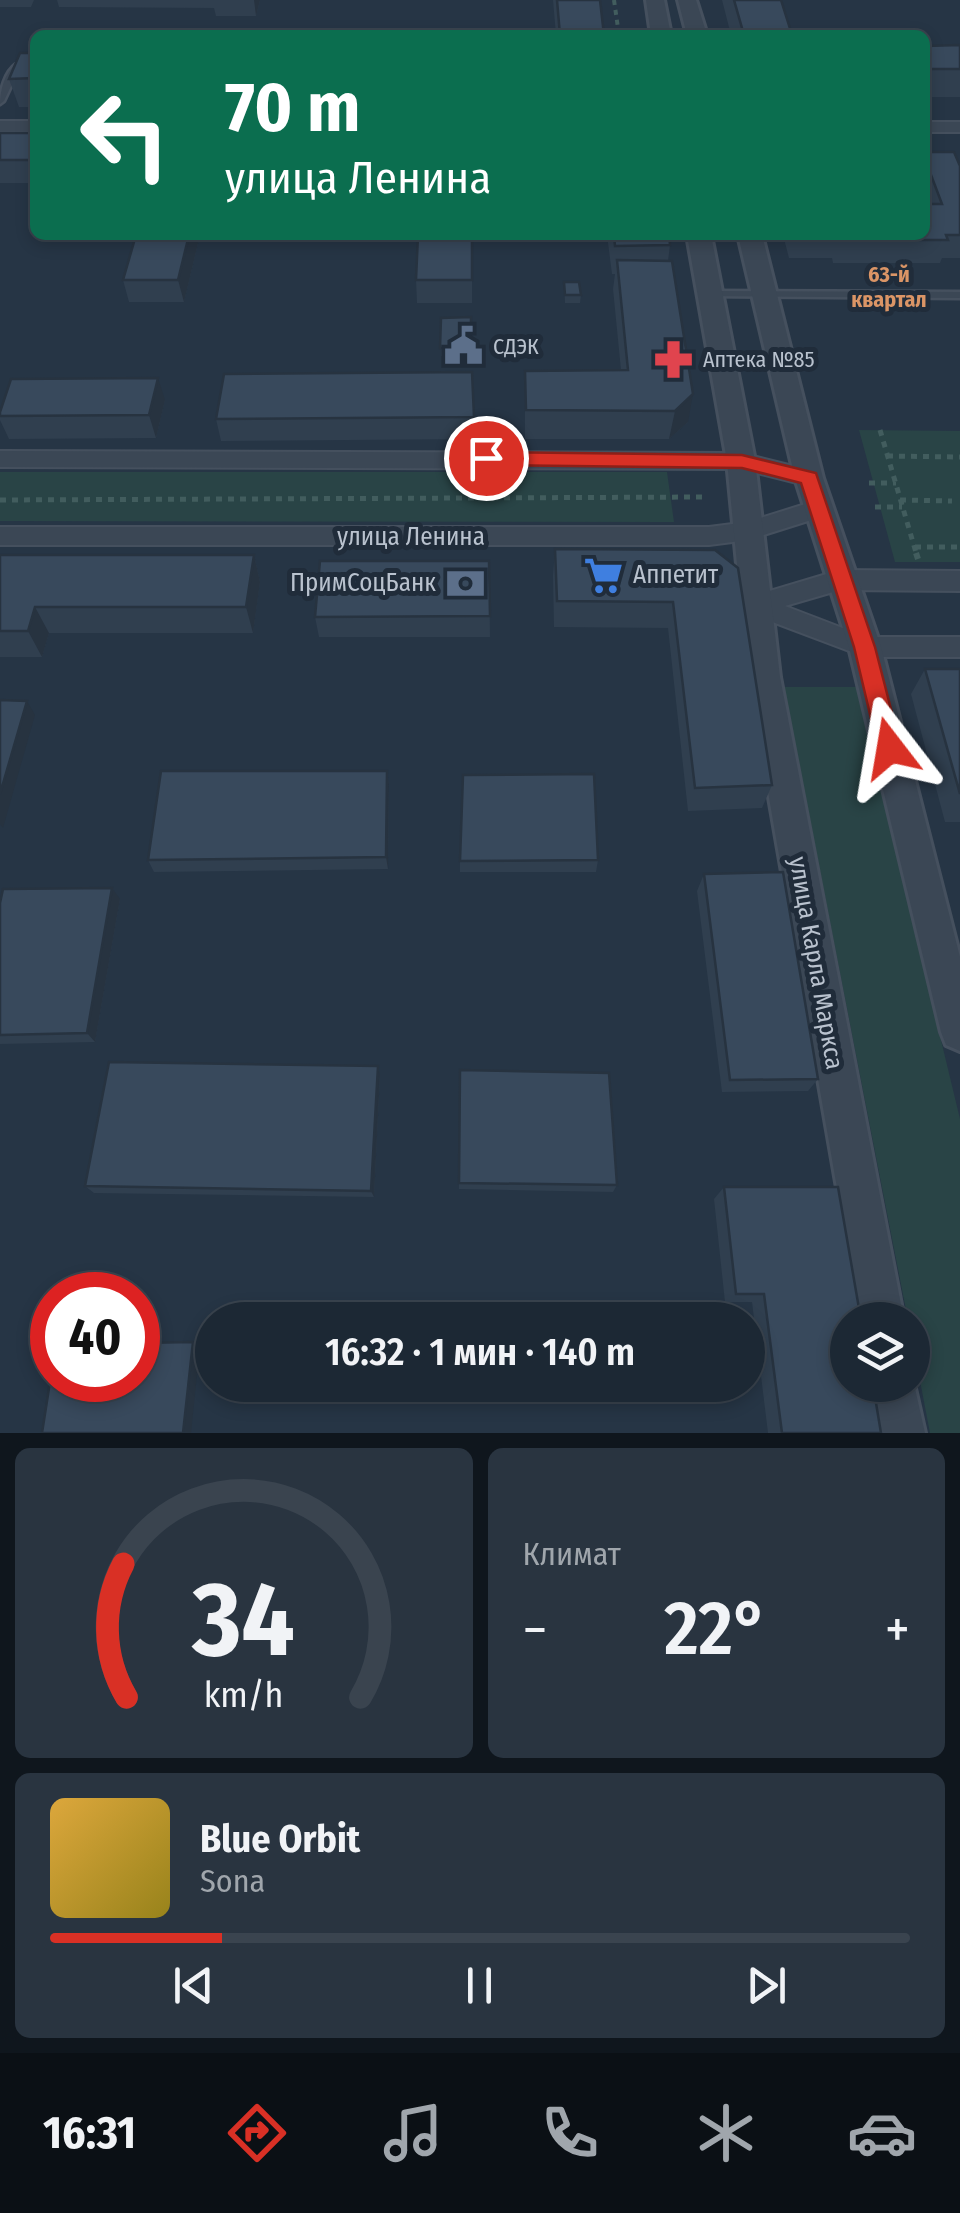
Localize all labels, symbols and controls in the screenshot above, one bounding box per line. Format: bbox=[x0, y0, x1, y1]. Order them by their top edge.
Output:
text: 70 m bbox=[225, 66, 360, 150]
icon: left bbox=[60, 70, 190, 200]
text: улица Ленина bbox=[225, 151, 491, 205]
district label: 63-й квартал bbox=[851, 261, 927, 313]
public building icon: СДЭК bbox=[442, 325, 484, 367]
place label: СДЭК bbox=[493, 333, 539, 360]
pharmacy icon: Аптека №85 bbox=[652, 338, 694, 380]
place label: Аптека №85 bbox=[703, 346, 815, 373]
pin bbox=[444, 416, 529, 501]
icon: arrive bbox=[459, 431, 514, 486]
street label: улица Ленина bbox=[337, 522, 485, 552]
supermarket icon: Аппетит bbox=[582, 554, 624, 596]
place label: Аппетит bbox=[633, 560, 719, 590]
bank icon: ПримСоцБанк bbox=[445, 562, 487, 604]
place label: ПримСоцБанк bbox=[290, 568, 436, 598]
position arrow bbox=[838, 696, 942, 800]
street label: улица Карла Маркса bbox=[783, 854, 849, 1072]
speed limit sign: 40 bbox=[30, 1272, 160, 1402]
map controls bbox=[830, 1302, 930, 1402]
button: layers bbox=[830, 1302, 930, 1402]
text: 16:32 · 1 мин · 140 m bbox=[325, 1329, 635, 1375]
text: Климат bbox=[523, 1535, 621, 1573]
text: 34 bbox=[192, 1558, 295, 1683]
text: 22° bbox=[664, 1584, 768, 1674]
text: − bbox=[523, 1597, 547, 1663]
text: + bbox=[885, 1597, 910, 1663]
text: km/h bbox=[204, 1674, 284, 1716]
text: Blue Orbit bbox=[200, 1816, 360, 1862]
text: Sona bbox=[200, 1862, 265, 1900]
icon: previous bbox=[166, 1958, 221, 2013]
icon: pause bbox=[452, 1958, 507, 2013]
icon: next bbox=[739, 1958, 794, 2013]
icon: directions bbox=[222, 2098, 292, 2168]
icon: music bbox=[378, 2098, 448, 2168]
icon: phone bbox=[535, 2098, 605, 2168]
icon: climate bbox=[691, 2098, 761, 2168]
icon: car bbox=[847, 2098, 917, 2168]
text: 16:31 bbox=[43, 2106, 136, 2160]

